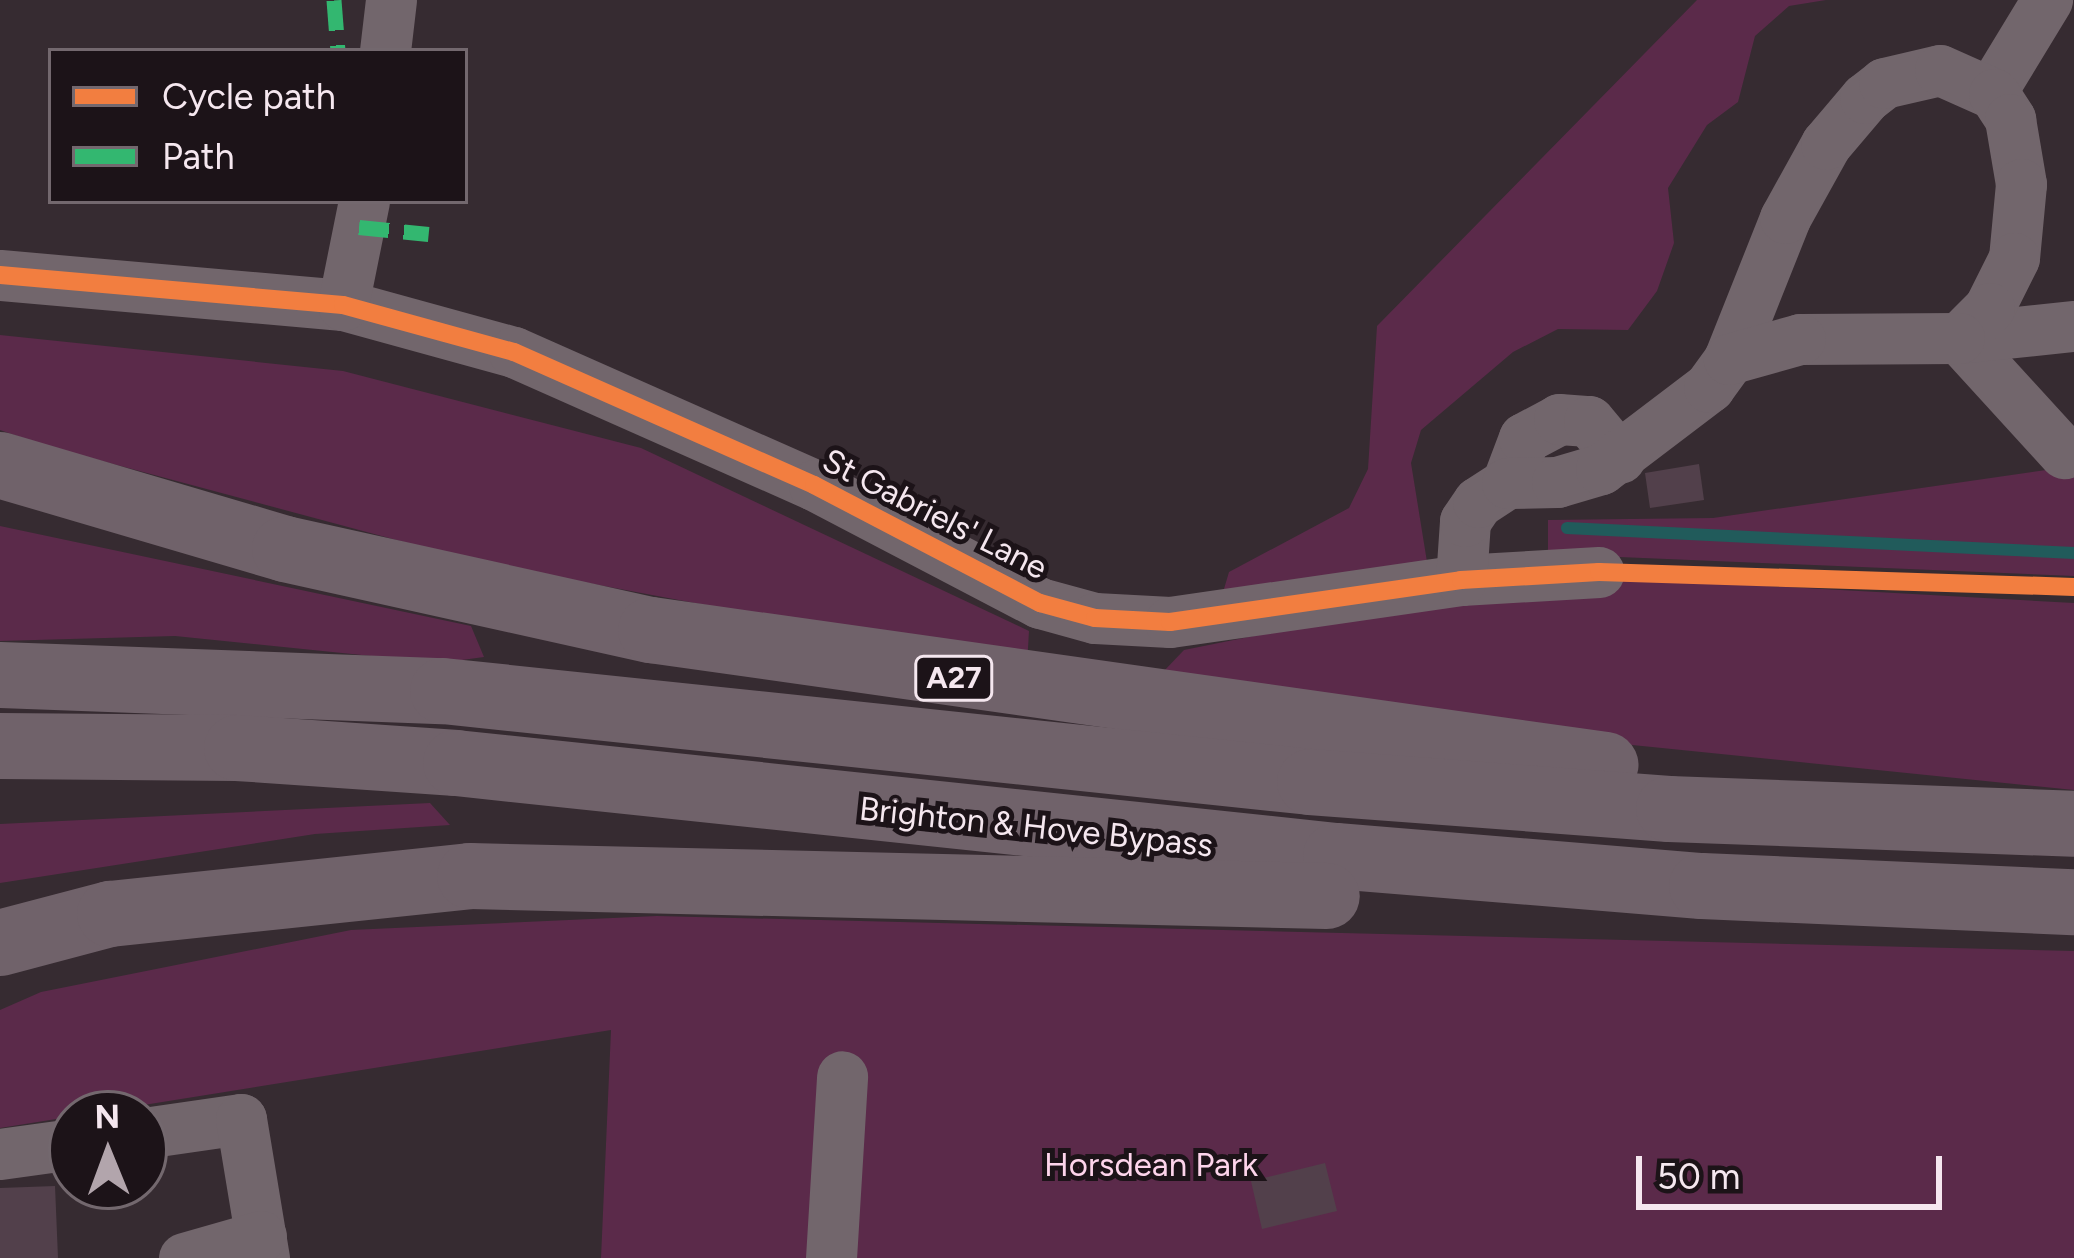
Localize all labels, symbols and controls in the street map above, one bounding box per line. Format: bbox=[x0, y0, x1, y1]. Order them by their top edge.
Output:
legend bbox=[48, 48, 468, 204]
text: Cycle path bbox=[162, 75, 336, 118]
text: Path bbox=[162, 135, 235, 178]
street label: St Gabriels' Lane bbox=[816, 440, 1054, 588]
road number: A27 bbox=[912, 654, 996, 702]
street label: Brighton & Hove Bypass bbox=[857, 789, 1215, 865]
north arrow bbox=[48, 1090, 168, 1210]
text: N bbox=[94, 1097, 121, 1136]
scale bar bbox=[1642, 1132, 1948, 1206]
park label: Horsdean Park bbox=[1044, 1145, 1258, 1185]
text: 50 m bbox=[1657, 1155, 1740, 1198]

